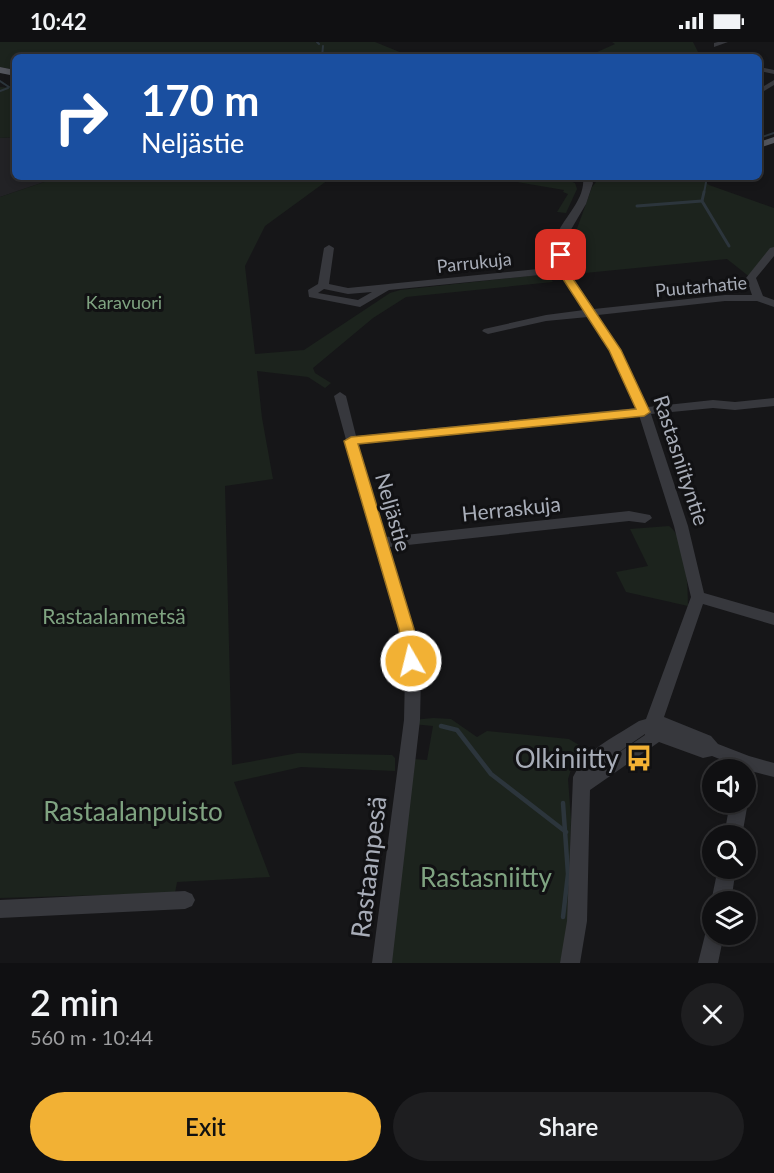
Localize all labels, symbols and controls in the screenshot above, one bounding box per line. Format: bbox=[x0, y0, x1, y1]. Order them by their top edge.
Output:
text: 10:42 bbox=[30, 8, 87, 35]
text: 170 m bbox=[141, 75, 259, 125]
icon: right bbox=[42, 78, 120, 156]
text: Neljästie bbox=[141, 126, 244, 159]
pin bbox=[535, 229, 586, 280]
icon: arrive bbox=[544, 238, 577, 271]
street label: Parrukuja bbox=[436, 247, 512, 277]
street label: Puutarhatie bbox=[654, 271, 748, 301]
park label: Karavuori bbox=[86, 291, 162, 313]
street label: Rastasniityntie bbox=[649, 392, 715, 528]
street label: Neljästie bbox=[371, 470, 417, 554]
street label: Herraskuja bbox=[460, 490, 562, 526]
park label: Rastaalanmetsä bbox=[42, 603, 186, 628]
position arrow bbox=[379, 629, 443, 693]
place label: Olkiniitty bbox=[515, 742, 620, 774]
bus stop icon: Olkiniitty bbox=[624, 743, 654, 773]
map controls bbox=[702, 759, 756, 945]
button: sound bbox=[702, 759, 756, 813]
street label: Rastaanpesä bbox=[343, 794, 393, 940]
park label: Rastaalanpuisto bbox=[43, 795, 223, 827]
button: search bbox=[702, 825, 756, 879]
park label: Rastasniitty bbox=[420, 861, 553, 893]
button: layers bbox=[702, 891, 756, 945]
text: 2 min bbox=[30, 980, 119, 1024]
button: close bbox=[681, 983, 744, 1046]
text: 560 m · 10:44 bbox=[30, 1025, 153, 1049]
button: Exit bbox=[30, 1092, 381, 1161]
button: Share bbox=[393, 1092, 744, 1161]

